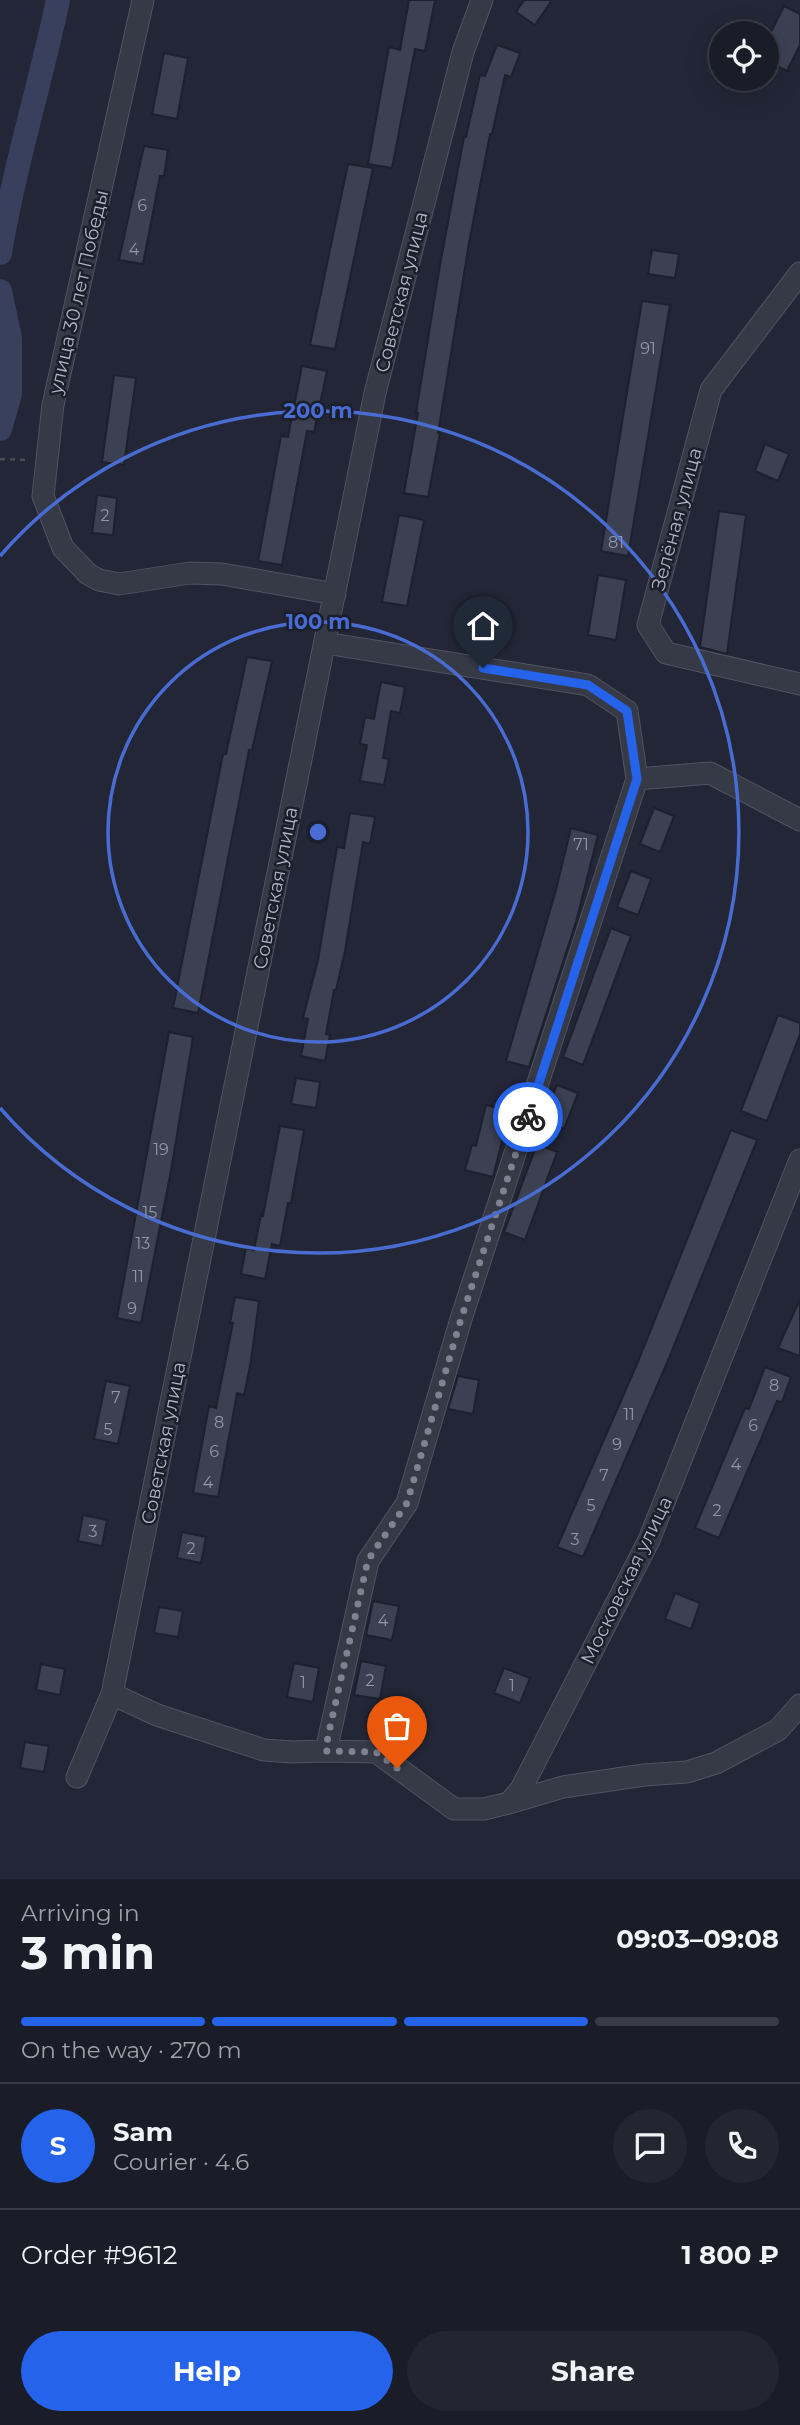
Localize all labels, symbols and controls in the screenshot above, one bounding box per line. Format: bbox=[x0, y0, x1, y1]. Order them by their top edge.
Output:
map controls bbox=[709, 21, 779, 91]
button: locate bbox=[709, 21, 779, 91]
street label: улица 30 лет Победы bbox=[44, 188, 113, 397]
house number: 6 bbox=[137, 196, 147, 215]
street label: Советская улица bbox=[370, 209, 433, 375]
house number: 4 bbox=[129, 240, 140, 259]
house number: 91 bbox=[640, 339, 656, 358]
text: 200 m bbox=[284, 398, 352, 423]
street label: Зелёная улица bbox=[646, 445, 707, 593]
house number: 2 bbox=[100, 506, 110, 525]
house number: 81 bbox=[608, 533, 624, 552]
pin bbox=[453, 596, 513, 668]
icon: home bbox=[464, 607, 502, 645]
text: 100 m bbox=[286, 609, 350, 634]
street label: Советская улица bbox=[248, 805, 303, 971]
centre of rings bbox=[306, 820, 330, 844]
house number: 71 bbox=[573, 835, 589, 854]
courier bbox=[493, 1082, 563, 1152]
icon: bike bbox=[509, 1098, 547, 1136]
house number: 19 bbox=[153, 1140, 169, 1159]
house number: 15 bbox=[143, 1203, 157, 1222]
house number: 13 bbox=[136, 1234, 150, 1253]
house number: 11 bbox=[132, 1267, 144, 1286]
house number: 9 bbox=[127, 1299, 137, 1318]
street label: Советская улица bbox=[136, 1360, 191, 1526]
house number: 8 bbox=[769, 1376, 779, 1395]
house number: 7 bbox=[111, 1388, 121, 1407]
house number: 11 bbox=[623, 1405, 635, 1424]
house number: 8 bbox=[214, 1413, 224, 1432]
house number: 6 bbox=[748, 1416, 758, 1435]
house number: 5 bbox=[103, 1420, 113, 1439]
house number: 9 bbox=[612, 1435, 622, 1454]
house number: 6 bbox=[209, 1442, 219, 1461]
house number: 4 bbox=[731, 1455, 742, 1474]
house number: 7 bbox=[599, 1466, 609, 1485]
house number: 4 bbox=[203, 1473, 214, 1492]
street label: Московская улица bbox=[576, 1493, 677, 1668]
house number: 5 bbox=[586, 1496, 596, 1515]
house number: 2 bbox=[712, 1501, 722, 1520]
house number: 3 bbox=[88, 1522, 98, 1541]
house number: 3 bbox=[570, 1530, 580, 1549]
house number: 2 bbox=[186, 1539, 196, 1558]
house number: 4 bbox=[378, 1611, 389, 1630]
house number: 2 bbox=[365, 1671, 375, 1690]
house number: 1 bbox=[300, 1673, 306, 1692]
house number: 1 bbox=[509, 1676, 515, 1695]
pin bbox=[367, 1696, 427, 1768]
icon: bag bbox=[378, 1707, 416, 1745]
text: Arriving in bbox=[21, 1899, 140, 1927]
text: 09:03–09:08 bbox=[616, 1923, 779, 1955]
text: 3 min bbox=[21, 1924, 155, 1981]
text: On the way · 270 m bbox=[21, 2036, 242, 2064]
button: chat bbox=[613, 2109, 687, 2183]
button: phone bbox=[705, 2109, 779, 2183]
text: Sam bbox=[113, 2116, 173, 2148]
text: S bbox=[50, 2130, 66, 2162]
text: Courier · 4.6 bbox=[113, 2148, 249, 2176]
text: Order #9612 bbox=[21, 2239, 177, 2271]
text: 1 800 ₽ bbox=[681, 2239, 779, 2271]
button: Help bbox=[21, 2331, 393, 2411]
button: Share bbox=[407, 2331, 779, 2411]

